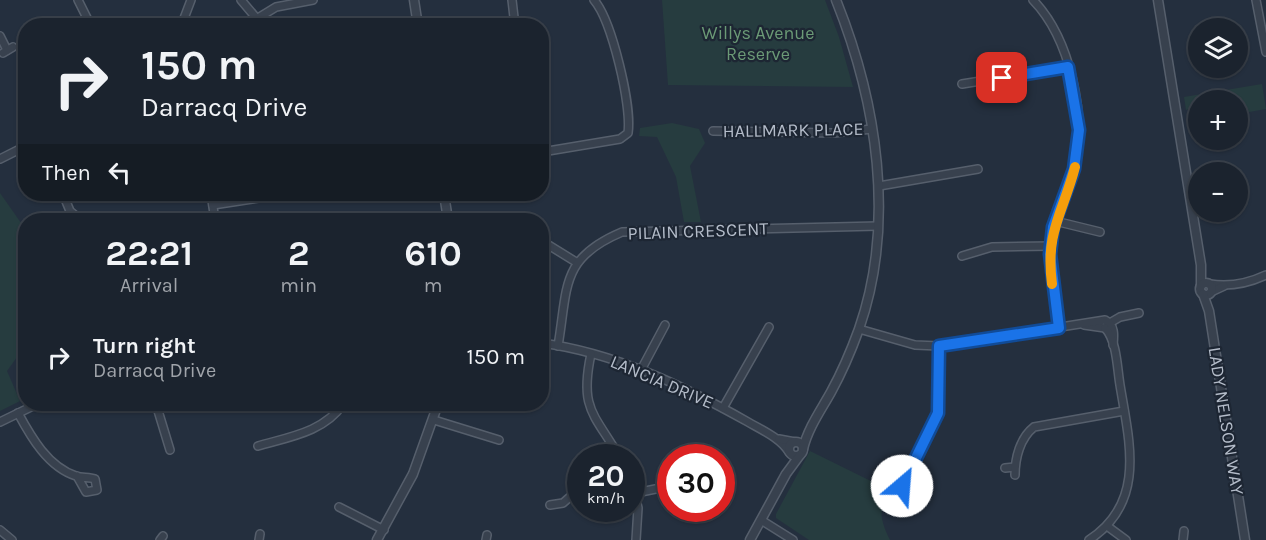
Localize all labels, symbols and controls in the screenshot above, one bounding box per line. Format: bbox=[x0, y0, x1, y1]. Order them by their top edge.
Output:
map controls bbox=[1188, 18, 1248, 222]
button: layers bbox=[1188, 18, 1248, 78]
park label: Willys Avenue Reserve bbox=[702, 22, 814, 65]
text: 150 m bbox=[141, 40, 257, 90]
icon: right bbox=[42, 42, 120, 120]
pin bbox=[976, 52, 1027, 103]
icon: arrive bbox=[985, 61, 1018, 94]
button: + bbox=[1188, 90, 1248, 150]
text: Darracq Drive bbox=[141, 91, 307, 123]
street label: HALLMARK PLACE bbox=[722, 118, 864, 142]
icon: left bbox=[103, 156, 136, 189]
text: Then bbox=[42, 160, 91, 186]
button: − bbox=[1188, 162, 1248, 222]
street label: PILAIN CRESCENT bbox=[627, 218, 769, 244]
text: 22:21 bbox=[105, 232, 193, 274]
text: 2 bbox=[288, 232, 310, 274]
text: 610 bbox=[404, 232, 462, 274]
text: Arrival bbox=[120, 274, 178, 297]
text: min bbox=[280, 274, 317, 297]
text: m bbox=[424, 274, 442, 297]
text: Turn right bbox=[93, 333, 196, 359]
icon: right bbox=[42, 341, 75, 374]
text: 150 m bbox=[466, 344, 525, 370]
street label: LADY NELSON WAY bbox=[1203, 345, 1249, 497]
street label: LANCIA DRIVE bbox=[607, 350, 717, 414]
text: Darracq Drive bbox=[93, 359, 216, 382]
speed limit sign: 30 bbox=[657, 444, 735, 522]
position arrow bbox=[870, 454, 934, 518]
text: 20 bbox=[587, 458, 625, 494]
text: km/h bbox=[587, 489, 625, 507]

